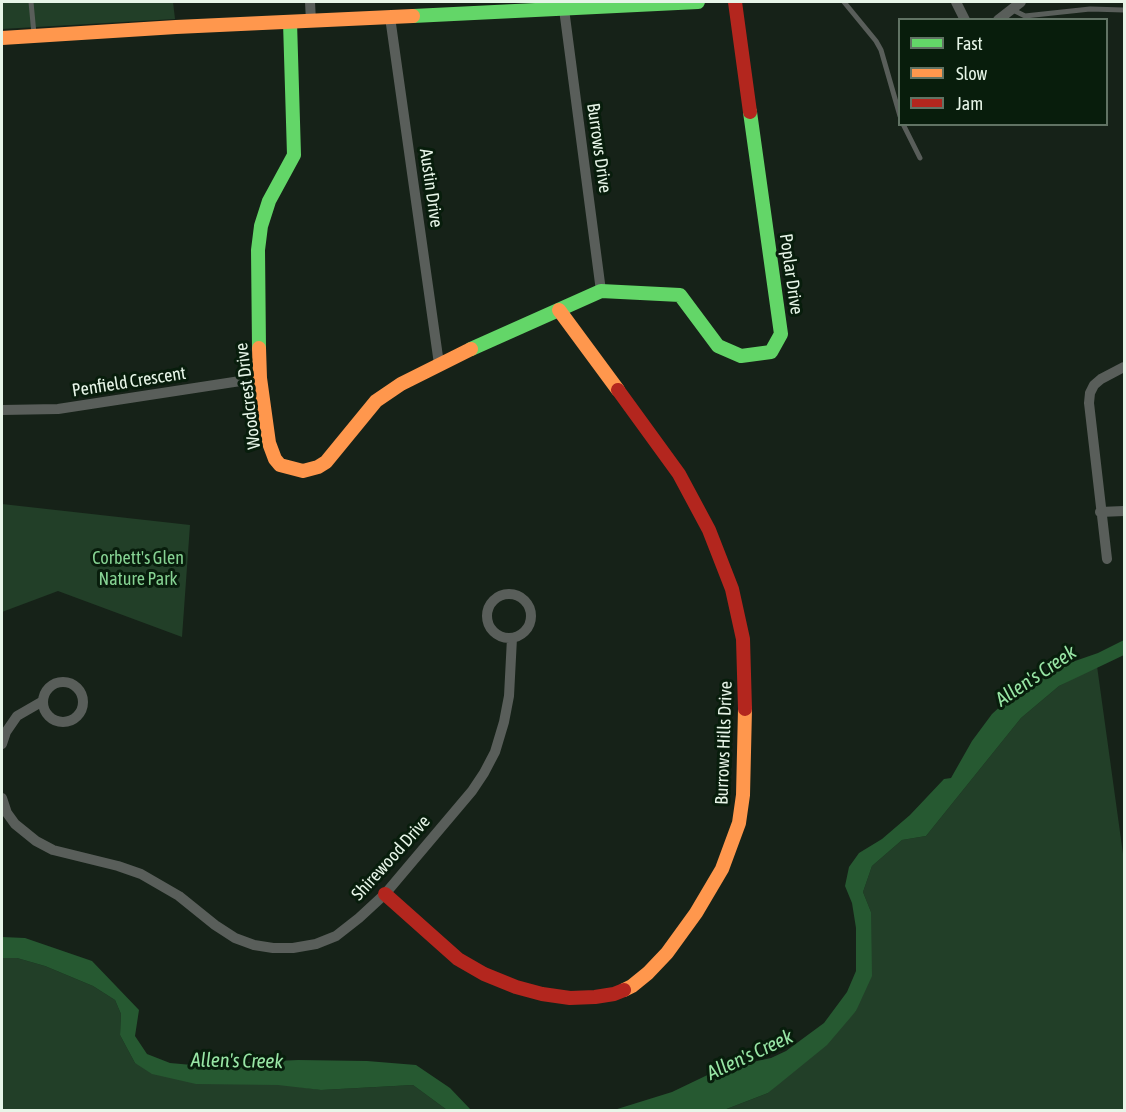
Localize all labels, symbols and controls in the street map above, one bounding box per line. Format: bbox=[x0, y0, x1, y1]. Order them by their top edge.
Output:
legend bbox=[898, 18, 1108, 126]
text: Fast bbox=[956, 33, 983, 54]
text: Slow bbox=[956, 63, 987, 84]
text: Jam bbox=[956, 93, 983, 114]
street label: Burrows Drive bbox=[582, 102, 616, 194]
street label: Austin Drive bbox=[415, 147, 447, 229]
street label: Poplar Drive bbox=[775, 232, 807, 316]
street label: Woodcrest Drive bbox=[231, 342, 265, 450]
street label: Penfield Crescent bbox=[70, 362, 188, 402]
park label: Corbett's Glen Nature Park bbox=[92, 547, 184, 590]
water label: Allen's Creek bbox=[991, 640, 1081, 712]
street label: Burrows Hills Drive bbox=[711, 681, 737, 805]
street label: Shirewood Drive bbox=[347, 811, 435, 905]
water label: Allen's Creek bbox=[703, 1025, 797, 1085]
water label: Allen's Creek bbox=[191, 1048, 283, 1074]

